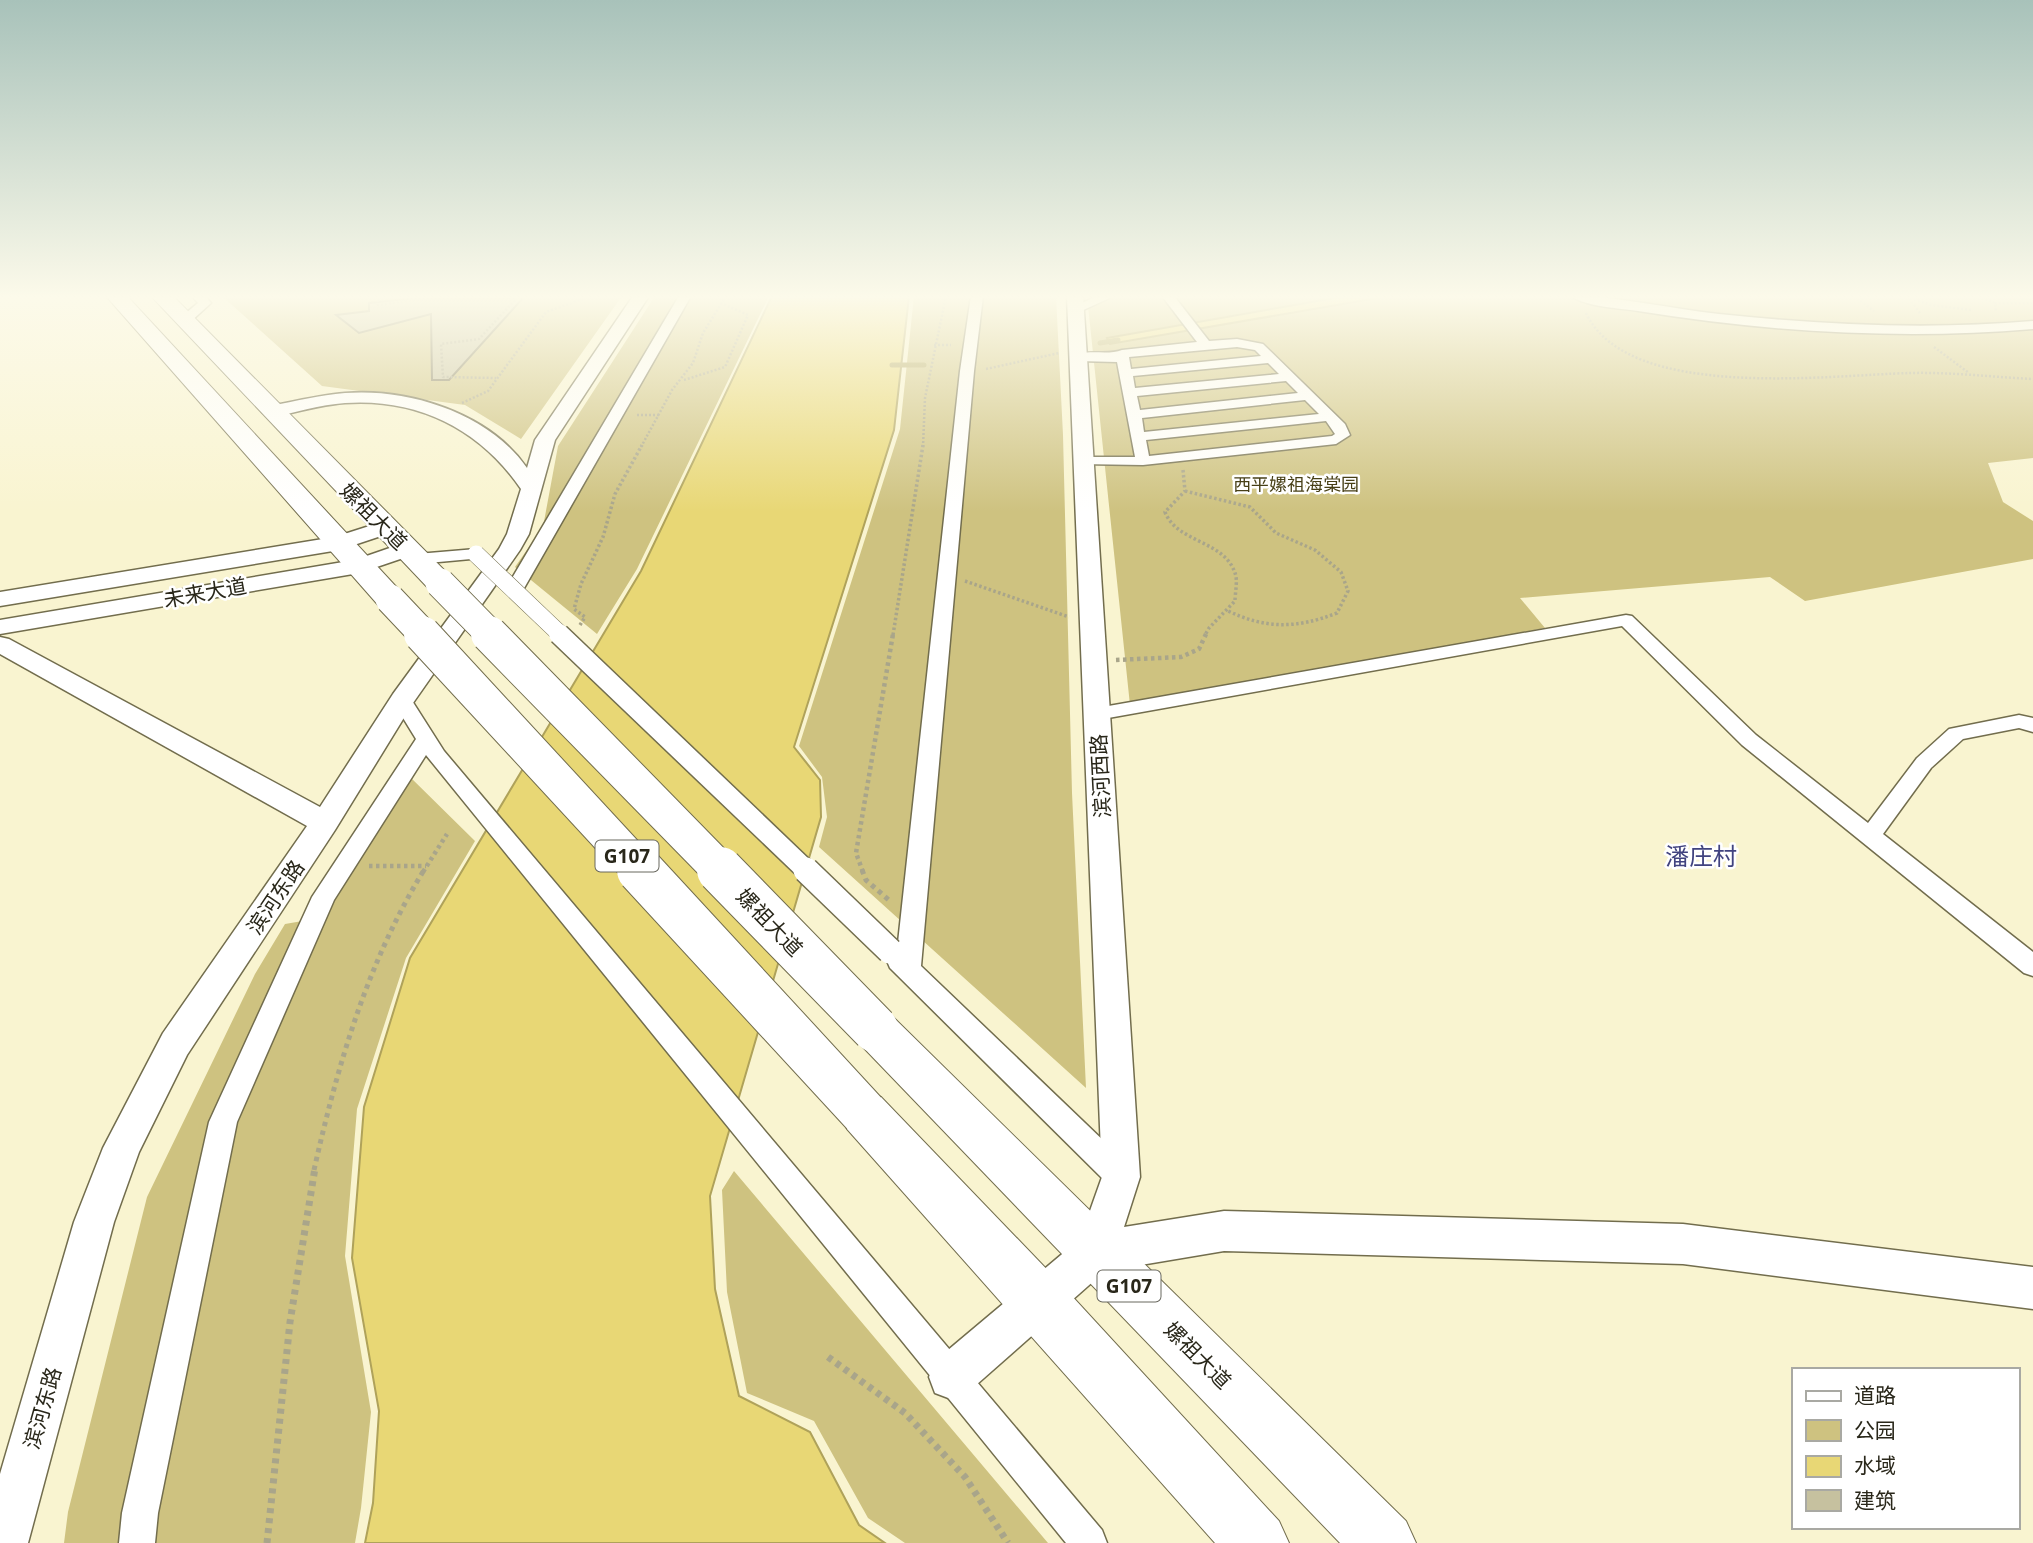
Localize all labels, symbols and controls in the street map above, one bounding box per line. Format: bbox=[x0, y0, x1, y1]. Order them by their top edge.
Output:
park label: 西平嫘祖海棠园 bbox=[1233, 472, 1359, 496]
street label: 嫘祖大道 bbox=[334, 476, 414, 556]
street label: 未来大道 bbox=[161, 571, 249, 613]
street label: 滨河西路 bbox=[1084, 733, 1116, 819]
district label: 潘庄村 bbox=[1665, 839, 1737, 872]
road number: G107 bbox=[596, 841, 658, 872]
street label: 滨河东路 bbox=[240, 854, 310, 940]
street label: 嫘祖大道 bbox=[731, 882, 809, 962]
road number: G107 bbox=[1098, 1270, 1160, 1302]
street label: 嫘祖大道 bbox=[1158, 1315, 1238, 1395]
street label: 滨河东路 bbox=[17, 1364, 67, 1452]
legend bbox=[1792, 1368, 2019, 1529]
text: 道路 bbox=[1854, 1381, 1896, 1409]
text: 公园 bbox=[1854, 1416, 1896, 1444]
text: 水域 bbox=[1854, 1451, 1896, 1479]
text: 建筑 bbox=[1854, 1486, 1896, 1514]

